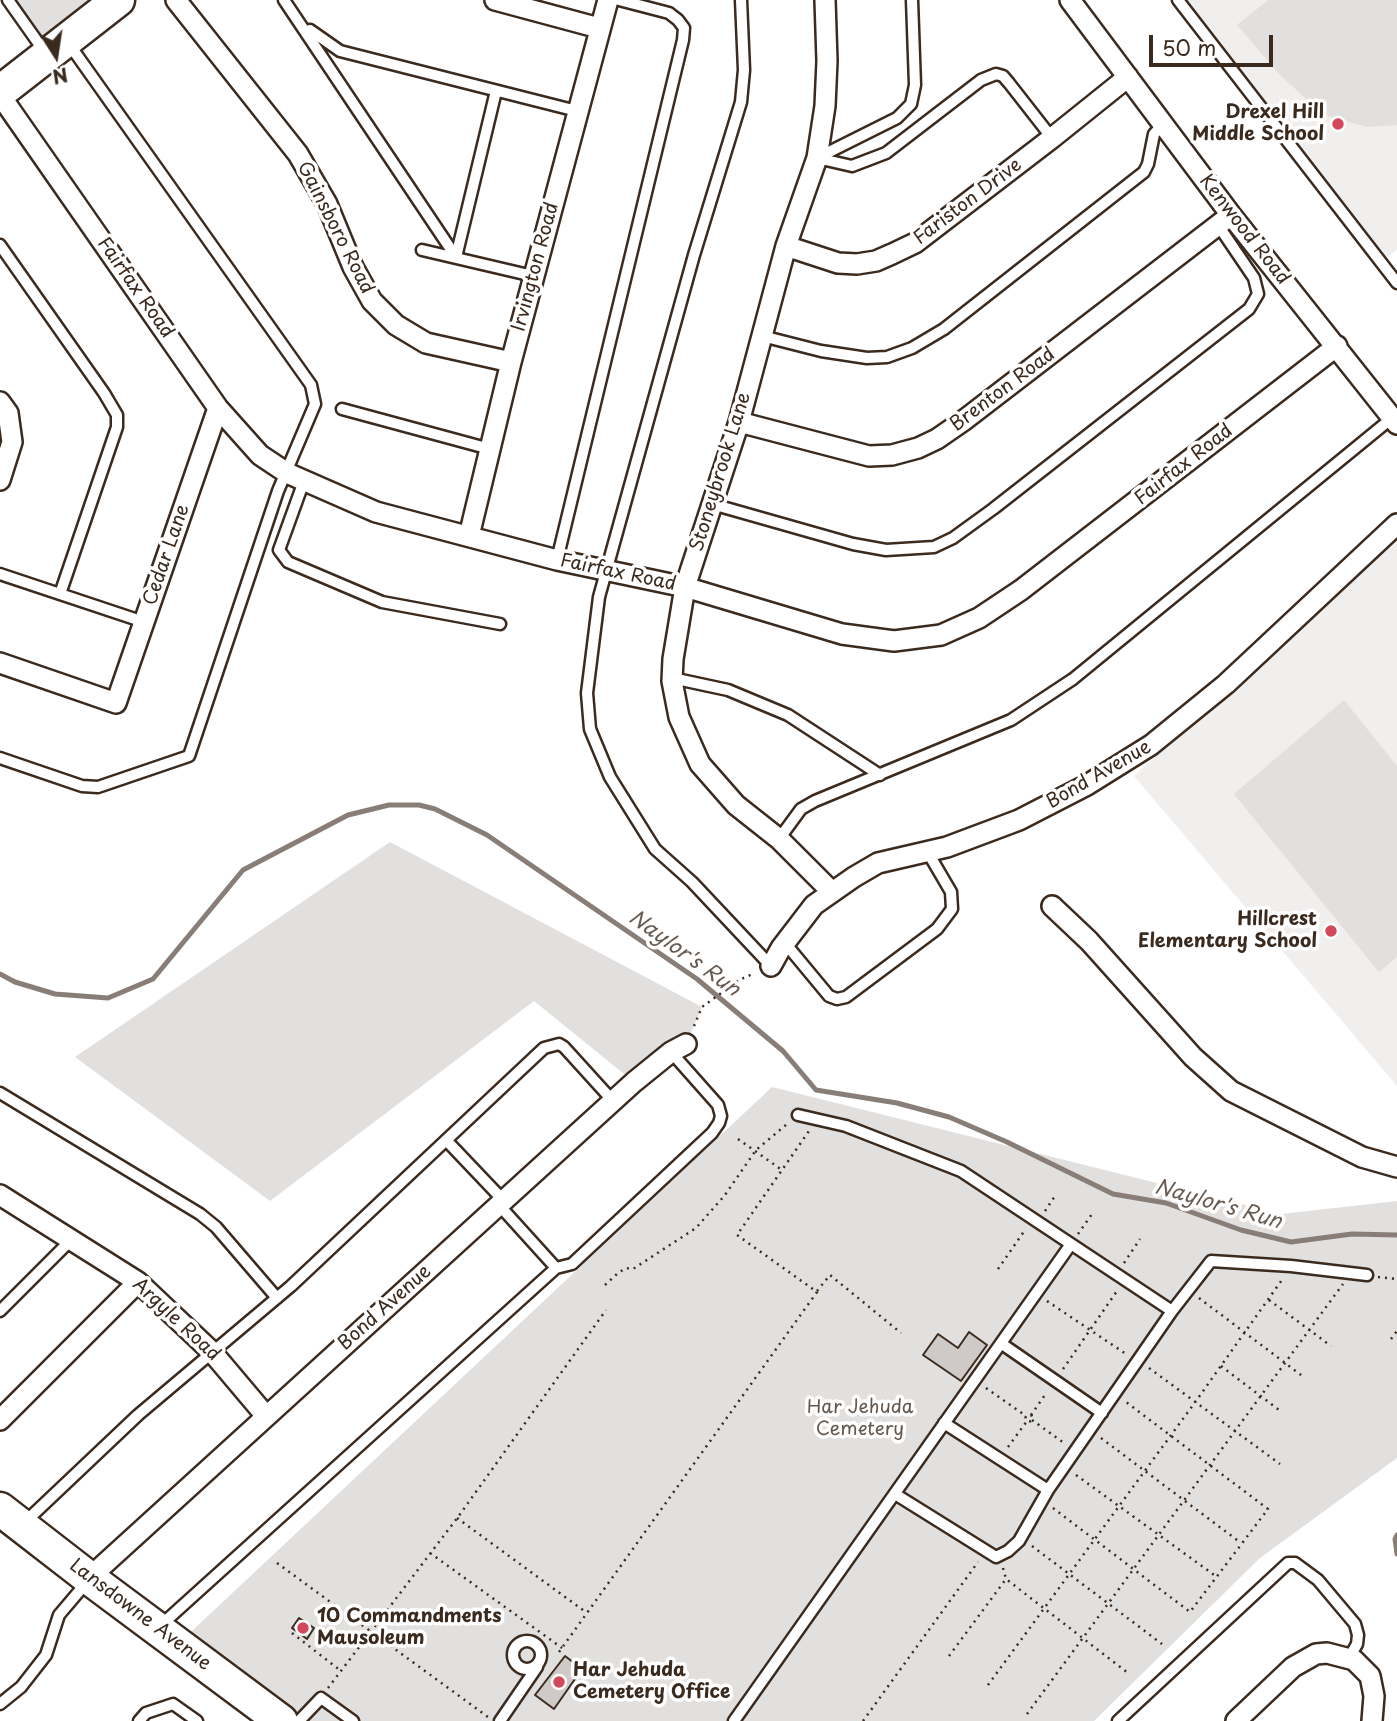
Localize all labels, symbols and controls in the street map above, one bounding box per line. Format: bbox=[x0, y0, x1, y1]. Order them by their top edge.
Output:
north arrow bbox=[21, 21, 91, 91]
scale bar bbox=[1152, 21, 1276, 65]
text: 50 m bbox=[1162, 31, 1216, 63]
text: N bbox=[50, 61, 71, 92]
place label: Drexel Hill Middle School bbox=[1192, 102, 1324, 146]
marker: Drexel Hill Middle School bbox=[1330, 116, 1346, 132]
street label: Fariston Drive bbox=[909, 154, 1027, 250]
street label: Gainsboro Road bbox=[292, 158, 378, 298]
street label: Kenwood Road bbox=[1194, 170, 1294, 290]
street label: Irvington Road bbox=[508, 200, 564, 334]
street label: Fairfax Road bbox=[92, 233, 178, 343]
street label: Brenton Road bbox=[946, 343, 1060, 437]
street label: Stoneybrook Lane bbox=[686, 390, 756, 554]
street label: Fairfax Road bbox=[1131, 420, 1237, 510]
street label: Cedar Lane bbox=[139, 502, 195, 608]
street label: Fairfax Road bbox=[558, 550, 678, 596]
street label: Bond Avenue bbox=[1043, 736, 1155, 814]
water label: Naylor's Run bbox=[624, 905, 744, 1003]
place label: Hillcrest Elementary School bbox=[1138, 909, 1317, 953]
marker: Hillcrest Elementary School bbox=[1323, 923, 1339, 939]
water label: Naylor's Run bbox=[1152, 1175, 1284, 1235]
street label: Bond Avenue bbox=[334, 1260, 436, 1356]
street label: Argyle Road bbox=[127, 1274, 225, 1366]
park label: Har Jehuda Cemetery bbox=[807, 1397, 913, 1441]
street label: Lansdowne Avenue bbox=[65, 1554, 215, 1676]
place label: 10 Commandments Mausoleum bbox=[317, 1606, 501, 1650]
marker: 10 Commandments Mausoleum bbox=[295, 1620, 311, 1636]
place label: Har Jehuda Cemetery Office bbox=[573, 1660, 730, 1704]
marker: Har Jehuda Cemetery Office bbox=[551, 1674, 567, 1690]

